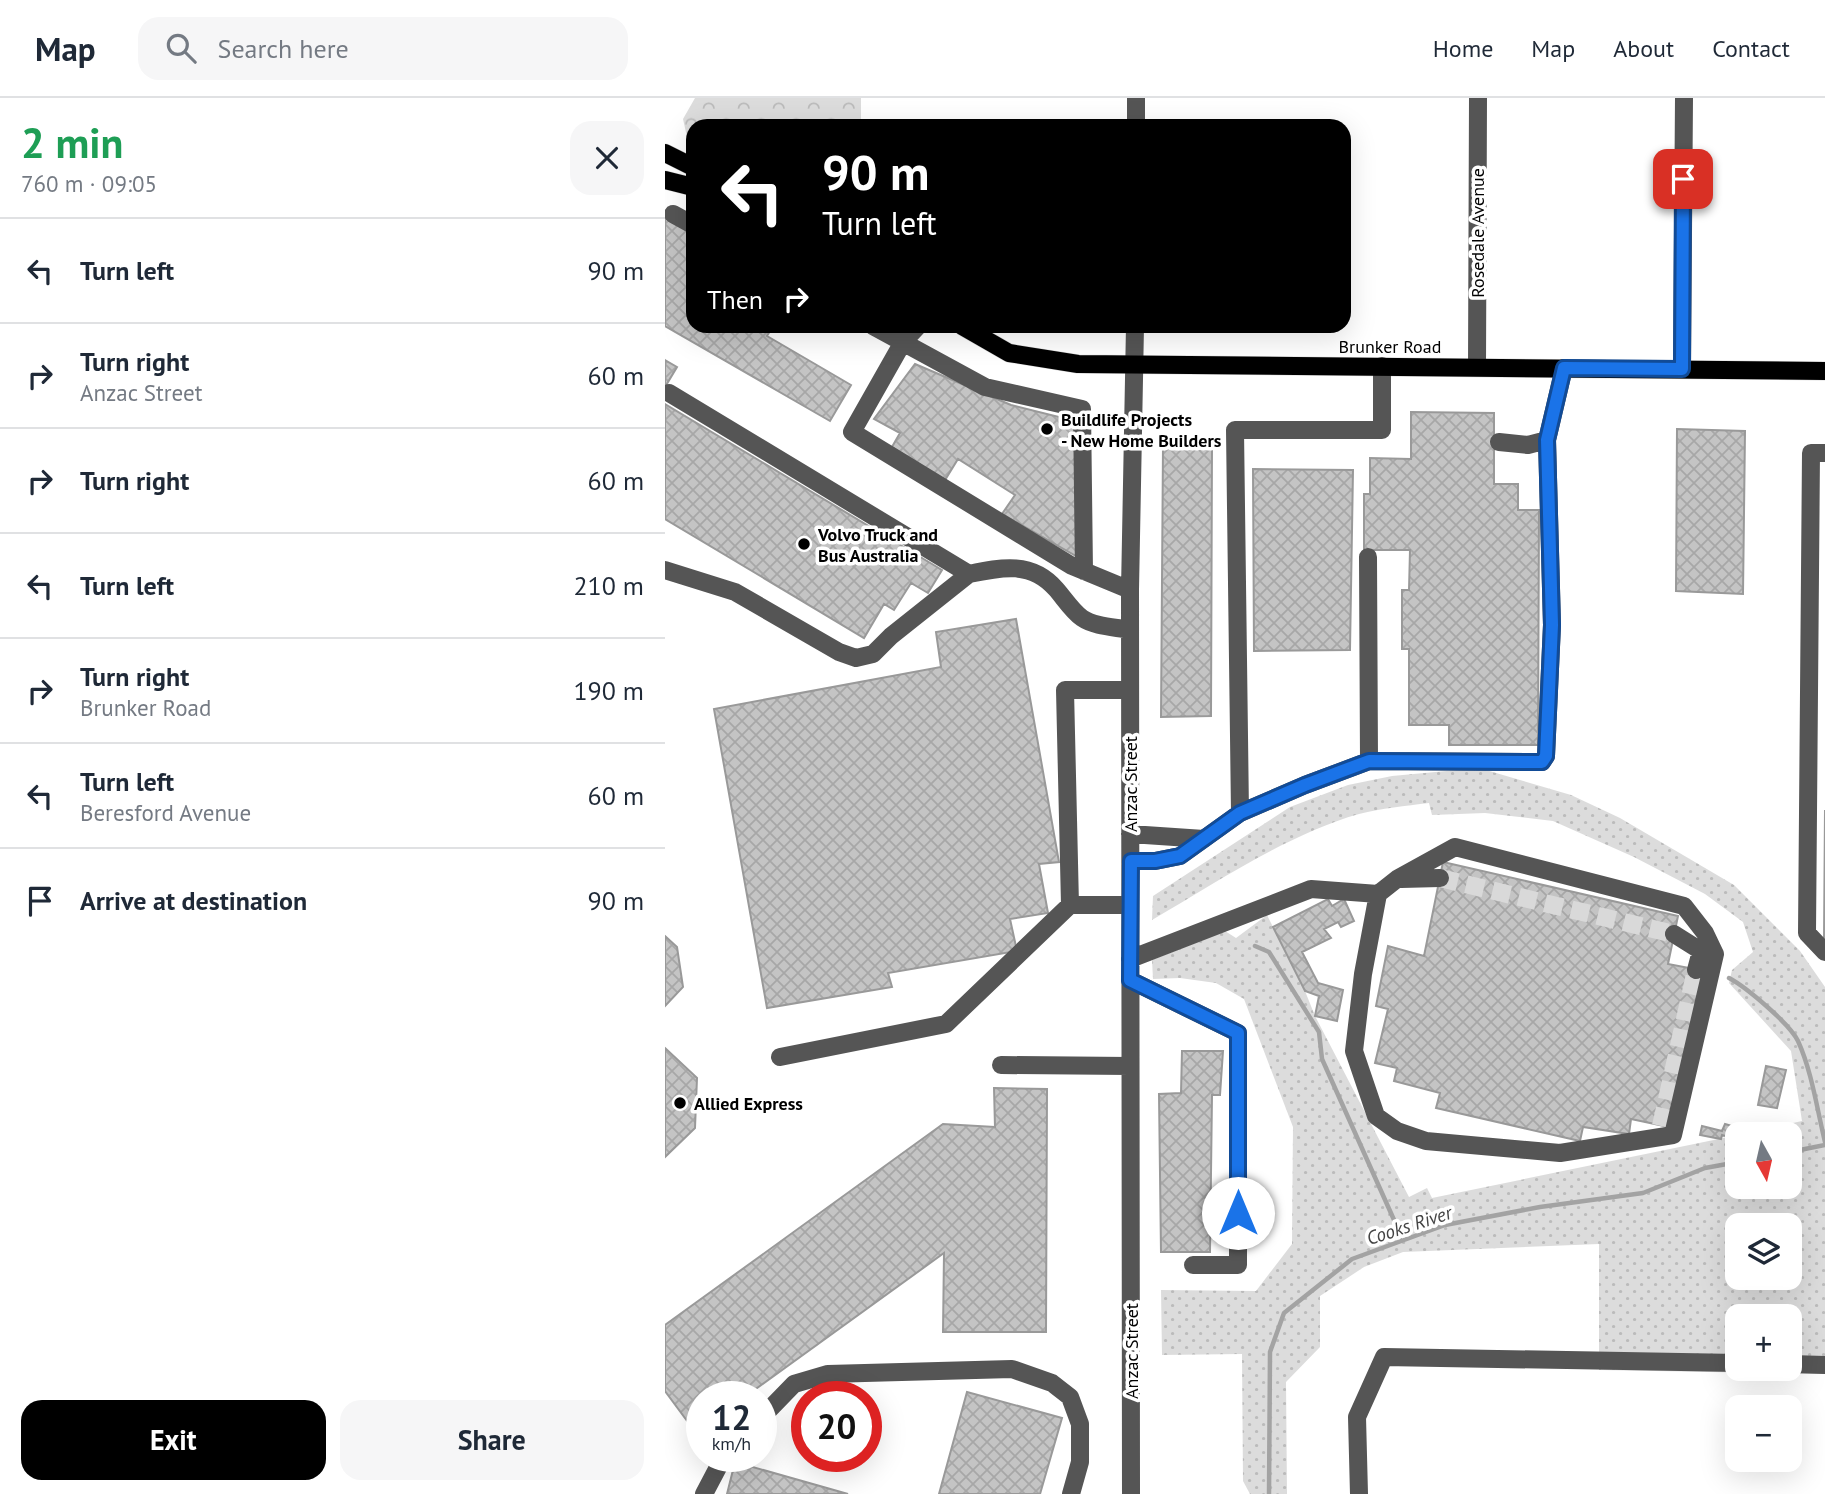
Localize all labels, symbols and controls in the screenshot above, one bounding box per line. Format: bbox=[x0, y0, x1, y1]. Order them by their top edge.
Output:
search box bbox=[138, 17, 628, 80]
text: Map bbox=[35, 27, 96, 70]
icon: search bbox=[162, 29, 200, 67]
text: Search here bbox=[218, 32, 349, 65]
text: Home bbox=[1433, 33, 1493, 64]
text: Map bbox=[1531, 33, 1575, 64]
text: About bbox=[1613, 33, 1674, 64]
text: Contact bbox=[1712, 33, 1790, 64]
text: 2 min bbox=[21, 115, 123, 170]
button: close bbox=[570, 121, 644, 195]
text: 90 m bbox=[822, 140, 929, 204]
icon: left bbox=[707, 147, 798, 238]
pin bbox=[1653, 149, 1713, 209]
icon: arrive bbox=[1664, 160, 1702, 198]
street label: Rosedale Avenue bbox=[1466, 168, 1489, 298]
text: 760 m · 09:05 bbox=[21, 169, 157, 198]
text: Turn left bbox=[822, 202, 937, 244]
icon: left bbox=[21, 252, 59, 290]
text: Turn left bbox=[80, 254, 174, 287]
text: 90 m bbox=[588, 254, 644, 287]
icon: right bbox=[777, 280, 815, 318]
text: Then bbox=[707, 283, 763, 316]
street label: Brunker Road bbox=[1339, 335, 1441, 358]
text: Turn right bbox=[80, 345, 189, 378]
icon: right bbox=[21, 357, 59, 395]
text: 60 m bbox=[588, 359, 644, 392]
text: Anzac Street bbox=[80, 378, 202, 407]
place label: Buildlife Projects - New Home Builders bbox=[1061, 408, 1222, 452]
marker: Buildlife Projects - New Home Builders bbox=[1039, 421, 1055, 437]
icon: right bbox=[21, 462, 59, 500]
text: Turn right bbox=[80, 464, 189, 497]
text: 60 m bbox=[588, 464, 644, 497]
place label: Volvo Truck and Bus Australia bbox=[817, 523, 938, 567]
marker: Volvo Truck and Bus Australia bbox=[796, 536, 812, 552]
icon: left bbox=[21, 567, 59, 605]
text: Turn left bbox=[80, 569, 174, 602]
text: 210 m bbox=[573, 569, 644, 602]
text: Turn right bbox=[80, 660, 189, 693]
icon: right bbox=[21, 672, 59, 710]
text: 190 m bbox=[573, 674, 644, 707]
text: Brunker Road bbox=[80, 693, 211, 722]
street label: Anzac Street bbox=[1119, 736, 1142, 832]
text: Turn left bbox=[80, 765, 174, 798]
icon: left bbox=[21, 777, 59, 815]
text: 60 m bbox=[588, 779, 644, 812]
text: Beresford Avenue bbox=[80, 798, 251, 827]
icon: arrive bbox=[21, 882, 59, 920]
text: Arrive at destination bbox=[80, 884, 307, 917]
text: 90 m bbox=[588, 884, 644, 917]
place label: Allied Express bbox=[694, 1092, 803, 1115]
marker: Allied Express bbox=[672, 1095, 688, 1111]
north arrow bbox=[1725, 1122, 1803, 1199]
map controls bbox=[1725, 1122, 1802, 1472]
position arrow bbox=[1201, 1176, 1275, 1250]
water label: Cooks River bbox=[1363, 1199, 1456, 1250]
button: layers bbox=[1725, 1213, 1802, 1290]
street label: Anzac Street bbox=[1120, 1303, 1143, 1399]
button: + bbox=[1725, 1304, 1802, 1381]
speed limit sign: 20 bbox=[791, 1381, 882, 1472]
text: 12 bbox=[712, 1394, 751, 1440]
button: − bbox=[1725, 1395, 1802, 1472]
button: Exit bbox=[21, 1400, 326, 1480]
button: Share bbox=[340, 1400, 644, 1480]
text: km/h bbox=[712, 1432, 751, 1455]

